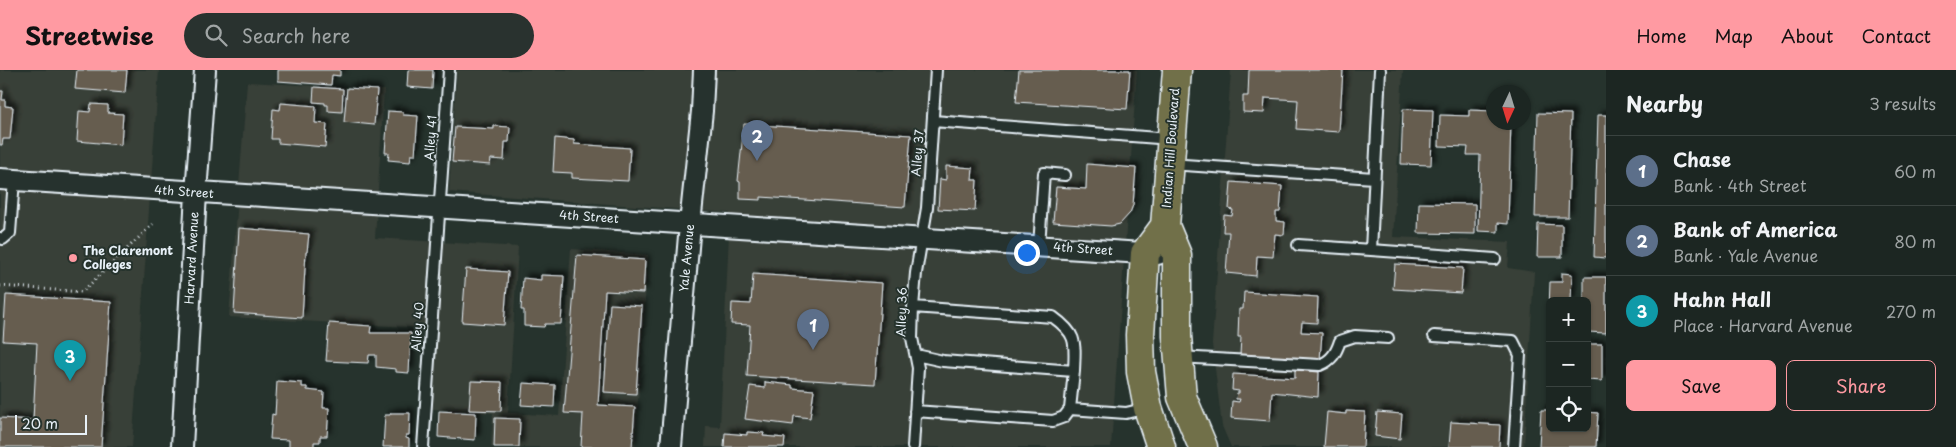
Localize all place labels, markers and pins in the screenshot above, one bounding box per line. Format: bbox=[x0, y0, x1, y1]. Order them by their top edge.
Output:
pin: 2 bbox=[741, 120, 773, 161]
place label: The Claremont Colleges bbox=[83, 241, 173, 273]
marker: The Claremont Colleges bbox=[67, 252, 79, 264]
pin: 1 bbox=[797, 309, 829, 350]
pin: 3 bbox=[54, 340, 86, 381]

